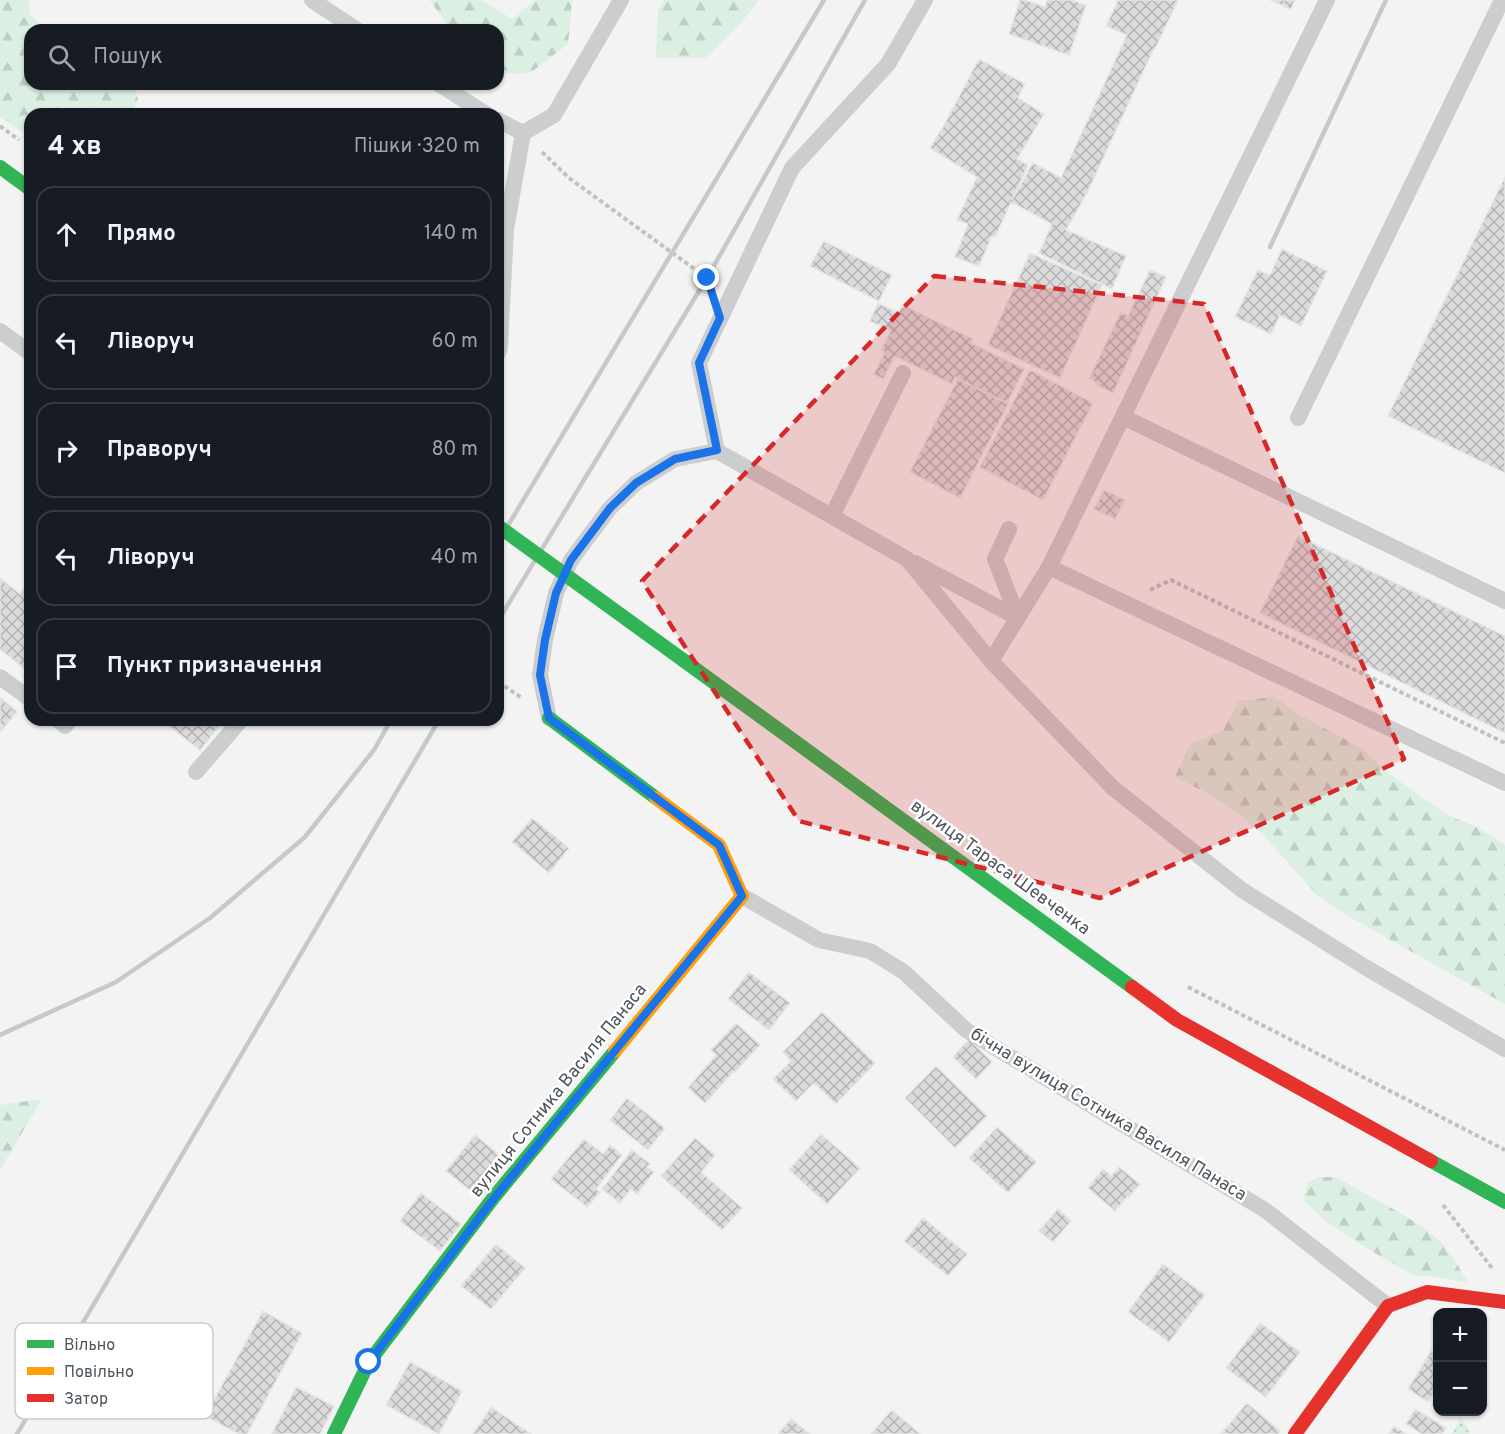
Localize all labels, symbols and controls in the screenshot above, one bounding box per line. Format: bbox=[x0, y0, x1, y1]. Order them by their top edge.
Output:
search box bbox=[24, 24, 504, 90]
icon: search bbox=[45, 41, 78, 74]
text: Пошук bbox=[93, 44, 163, 71]
text: 4 хв bbox=[48, 131, 102, 164]
text: Пішки · 320 m bbox=[354, 134, 480, 160]
icon: ahead bbox=[50, 218, 83, 251]
text: Прямо bbox=[107, 221, 176, 248]
text: 140 m bbox=[424, 221, 478, 247]
route end bbox=[693, 264, 719, 290]
icon: left bbox=[50, 326, 83, 359]
text: Ліворуч bbox=[107, 329, 195, 356]
text: 60 m bbox=[432, 329, 478, 355]
icon: right bbox=[50, 434, 83, 467]
text: Праворуч bbox=[107, 437, 212, 464]
text: 80 m bbox=[432, 437, 478, 463]
icon: left bbox=[50, 542, 83, 575]
text: Ліворуч bbox=[107, 545, 195, 572]
text: 40 m bbox=[431, 545, 478, 571]
icon: arrive bbox=[50, 650, 83, 683]
text: Пункт призначення bbox=[107, 653, 322, 680]
street label: вулиця Тараса Шевченка bbox=[906, 795, 1094, 941]
street label: вулиця Сотника Василя Панаса bbox=[466, 979, 652, 1203]
street label: бічна вулиця Сотника Василя Панаса bbox=[966, 1023, 1250, 1207]
map controls bbox=[1433, 1308, 1487, 1416]
button: + bbox=[1433, 1308, 1487, 1362]
legend bbox=[15, 1323, 213, 1419]
text: Вільно bbox=[64, 1336, 115, 1356]
route start bbox=[355, 1348, 381, 1374]
button: − bbox=[1433, 1362, 1487, 1416]
text: Повільно bbox=[64, 1363, 134, 1383]
text: Затор bbox=[64, 1390, 108, 1410]

